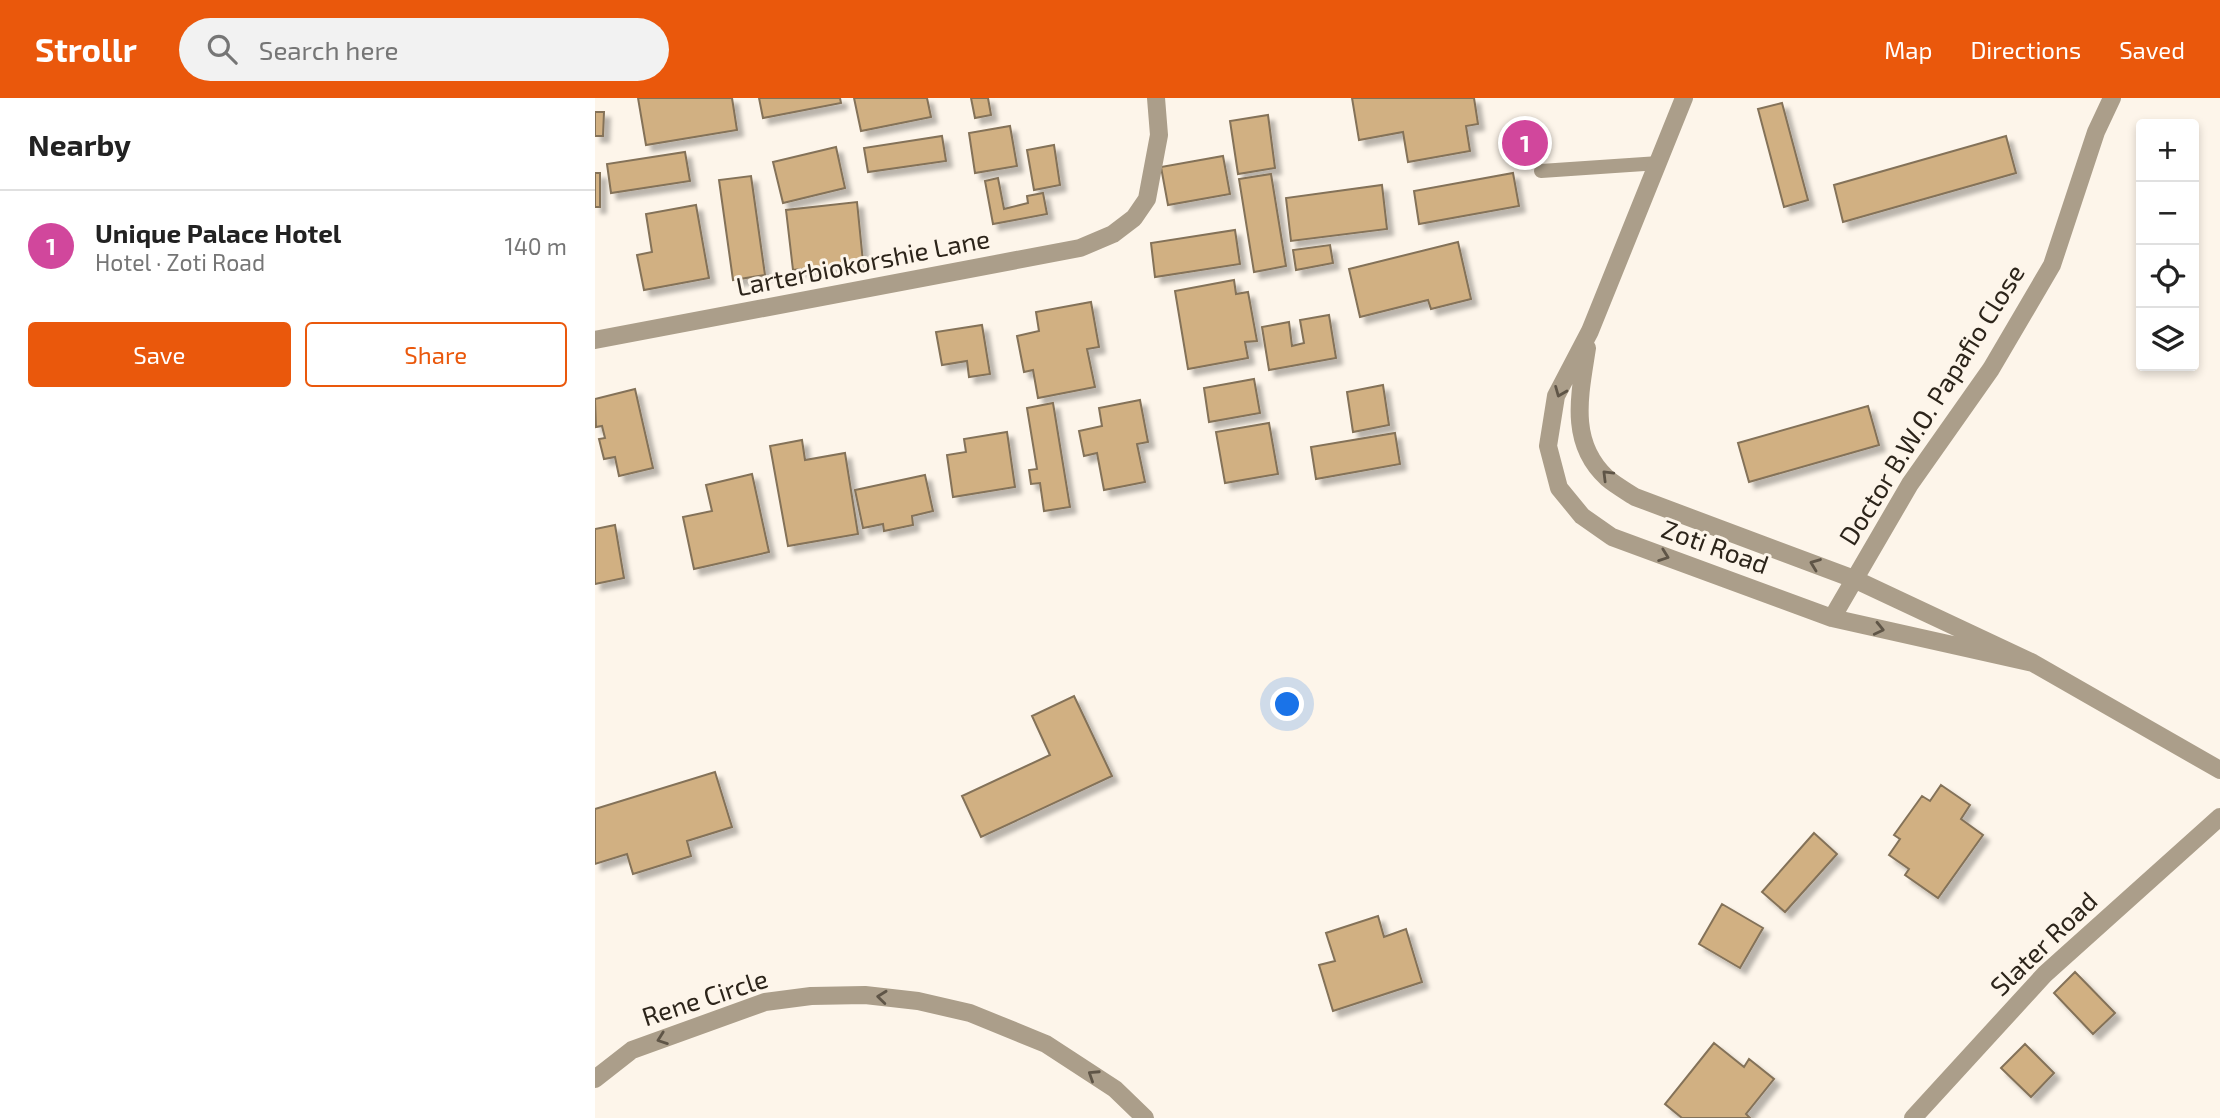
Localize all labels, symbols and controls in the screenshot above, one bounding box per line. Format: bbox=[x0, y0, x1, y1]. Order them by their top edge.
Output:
search box bbox=[179, 18, 669, 81]
text: Strollr bbox=[35, 29, 137, 69]
icon: search bbox=[203, 30, 241, 68]
text: Search here bbox=[259, 34, 398, 65]
text: Map bbox=[1884, 35, 1932, 64]
text: Directions bbox=[1970, 35, 2081, 64]
text: Saved bbox=[2119, 35, 2185, 64]
pin: 1 bbox=[1502, 117, 1548, 169]
map controls bbox=[2136, 119, 2199, 371]
button: + bbox=[2136, 119, 2199, 182]
text: Nearby bbox=[28, 126, 131, 162]
button: − bbox=[2136, 182, 2199, 245]
text: Unique Palace Hotel bbox=[95, 217, 341, 248]
street label: Larterbiokorshie Lane bbox=[733, 222, 992, 301]
text: 1 bbox=[46, 232, 56, 260]
text: 140 m bbox=[505, 232, 567, 260]
button: locate bbox=[2136, 245, 2199, 308]
text: Hotel · Zoti Road bbox=[95, 248, 265, 276]
street label: Doctor B.W.O. Papafio Close bbox=[1831, 258, 2030, 550]
button: layers bbox=[2136, 308, 2199, 371]
button: Save bbox=[28, 322, 291, 387]
button: Share bbox=[305, 322, 567, 387]
one-way arrow bbox=[1554, 385, 1568, 397]
one-way arrow bbox=[1603, 470, 1616, 483]
street label: Zoti Road bbox=[1658, 512, 1773, 579]
one-way arrow bbox=[1658, 548, 1670, 562]
one-way arrow bbox=[1809, 559, 1821, 573]
one-way arrow bbox=[1873, 620, 1885, 635]
your location bbox=[1270, 687, 1304, 721]
street label: Slater Road bbox=[1983, 885, 2103, 1001]
street label: Rene Circle bbox=[638, 962, 771, 1031]
one-way arrow bbox=[876, 989, 888, 1004]
one-way arrow bbox=[656, 1031, 668, 1045]
one-way arrow bbox=[1088, 1070, 1101, 1083]

